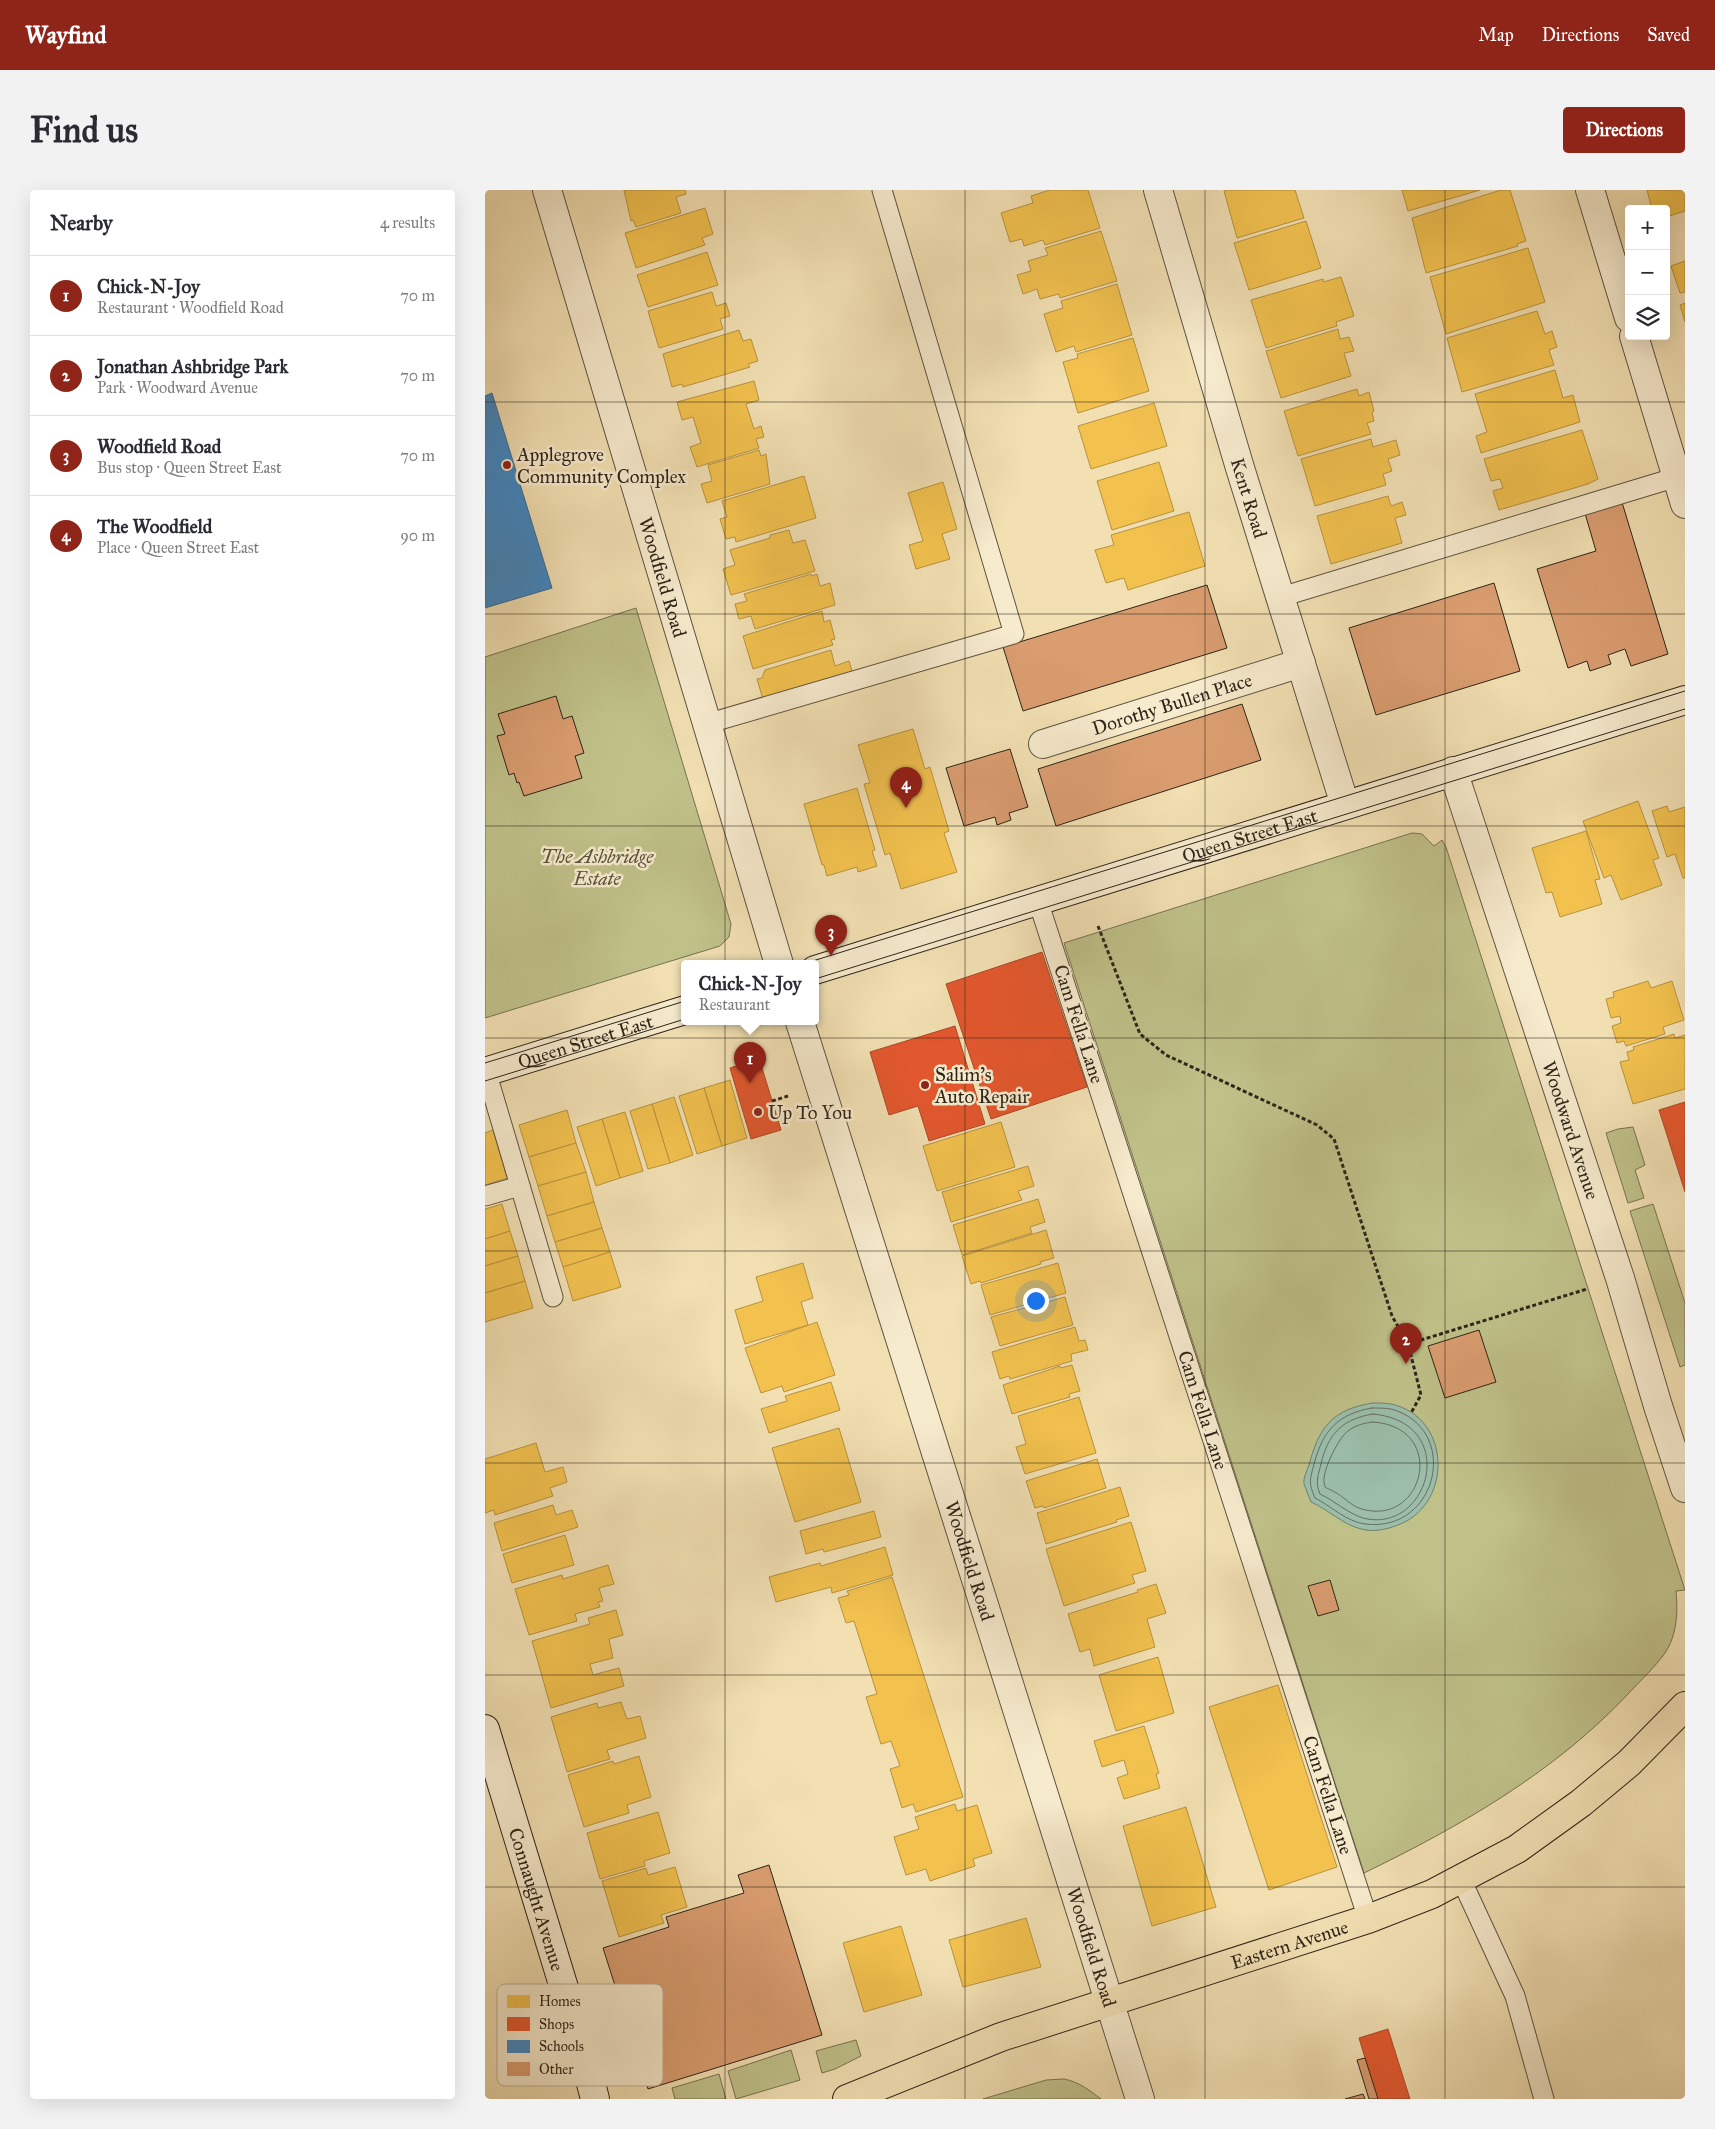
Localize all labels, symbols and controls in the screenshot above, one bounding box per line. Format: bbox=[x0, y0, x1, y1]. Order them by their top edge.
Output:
text: Wayfind bbox=[25, 20, 107, 50]
text: Map bbox=[1478, 24, 1514, 46]
text: Directions bbox=[1542, 24, 1619, 46]
text: Saved bbox=[1647, 24, 1690, 46]
button: Directions bbox=[1563, 107, 1685, 153]
text: Find us bbox=[30, 109, 138, 152]
map controls bbox=[1625, 205, 1670, 340]
button: + bbox=[1625, 205, 1670, 250]
text: Nearby bbox=[50, 210, 113, 236]
text: 4 results bbox=[380, 213, 435, 232]
button: − bbox=[1625, 250, 1670, 295]
text: Chick-N-Joy bbox=[97, 275, 200, 298]
text: 1 bbox=[63, 286, 69, 305]
text: 70 m bbox=[400, 286, 435, 305]
button: layers bbox=[1625, 295, 1670, 340]
text: Restaurant · Woodfield Road bbox=[97, 298, 284, 317]
text: Jonathan Ashbridge Park bbox=[97, 355, 288, 378]
text: 2 bbox=[62, 366, 70, 385]
text: 70 m bbox=[400, 366, 435, 385]
text: Park · Woodward Avenue bbox=[97, 378, 258, 397]
text: Woodfield Road bbox=[97, 435, 221, 458]
place label: Applegrove Community Complex bbox=[516, 443, 687, 488]
text: 3 bbox=[63, 446, 69, 465]
text: 70 m bbox=[400, 446, 435, 465]
street label: Kent Road bbox=[1226, 455, 1273, 541]
text: Bus stop · Queen Street East bbox=[97, 458, 282, 477]
marker: Applegrove Community Complex bbox=[501, 459, 513, 471]
street label: Woodfield Road bbox=[634, 514, 692, 640]
text: The Woodfield bbox=[97, 515, 212, 538]
text: 4 bbox=[62, 526, 70, 545]
text: 90 m bbox=[400, 526, 435, 545]
text: Place · Queen Street East bbox=[97, 538, 259, 557]
street label: Dorothy Bullen Place bbox=[1089, 668, 1255, 739]
pin: 4 bbox=[890, 767, 922, 808]
street label: Queen Street East bbox=[1179, 803, 1320, 867]
park label: The Ashbridge Estate bbox=[541, 845, 654, 890]
pin: 3 bbox=[815, 915, 847, 956]
popup bbox=[681, 960, 819, 1025]
street label: Cam Fella Lane bbox=[1049, 962, 1109, 1086]
text: Chick-N-Joy bbox=[699, 972, 801, 995]
text: Restaurant bbox=[699, 995, 770, 1014]
street label: Queen Street East bbox=[515, 1009, 656, 1073]
pin: 1 bbox=[734, 1042, 766, 1083]
street label: Woodward Avenue bbox=[1538, 1058, 1605, 1202]
place label: Salim’s Auto Repair bbox=[934, 1063, 1030, 1108]
marker: Salim’s Auto Repair bbox=[919, 1079, 931, 1091]
place label: Up To You bbox=[768, 1101, 852, 1124]
marker: Up To You bbox=[752, 1106, 764, 1118]
your location bbox=[1023, 1288, 1049, 1314]
pin: 2 bbox=[1390, 1323, 1422, 1364]
street label: Cam Fella Lane bbox=[1173, 1348, 1233, 1472]
street label: Woodfield Road bbox=[940, 1498, 1000, 1624]
street label: Cam Fella Lane bbox=[1298, 1733, 1358, 1857]
street label: Connaught Avenue bbox=[504, 1825, 570, 1974]
street label: Woodfield Road bbox=[1062, 1884, 1122, 2010]
street label: Eastern Avenue bbox=[1228, 1915, 1351, 1974]
legend bbox=[497, 1984, 663, 2086]
text: Homes bbox=[539, 1993, 581, 2010]
text: Shops bbox=[539, 2016, 574, 2033]
text: Schools bbox=[539, 2038, 584, 2055]
text: Other bbox=[539, 2061, 574, 2078]

